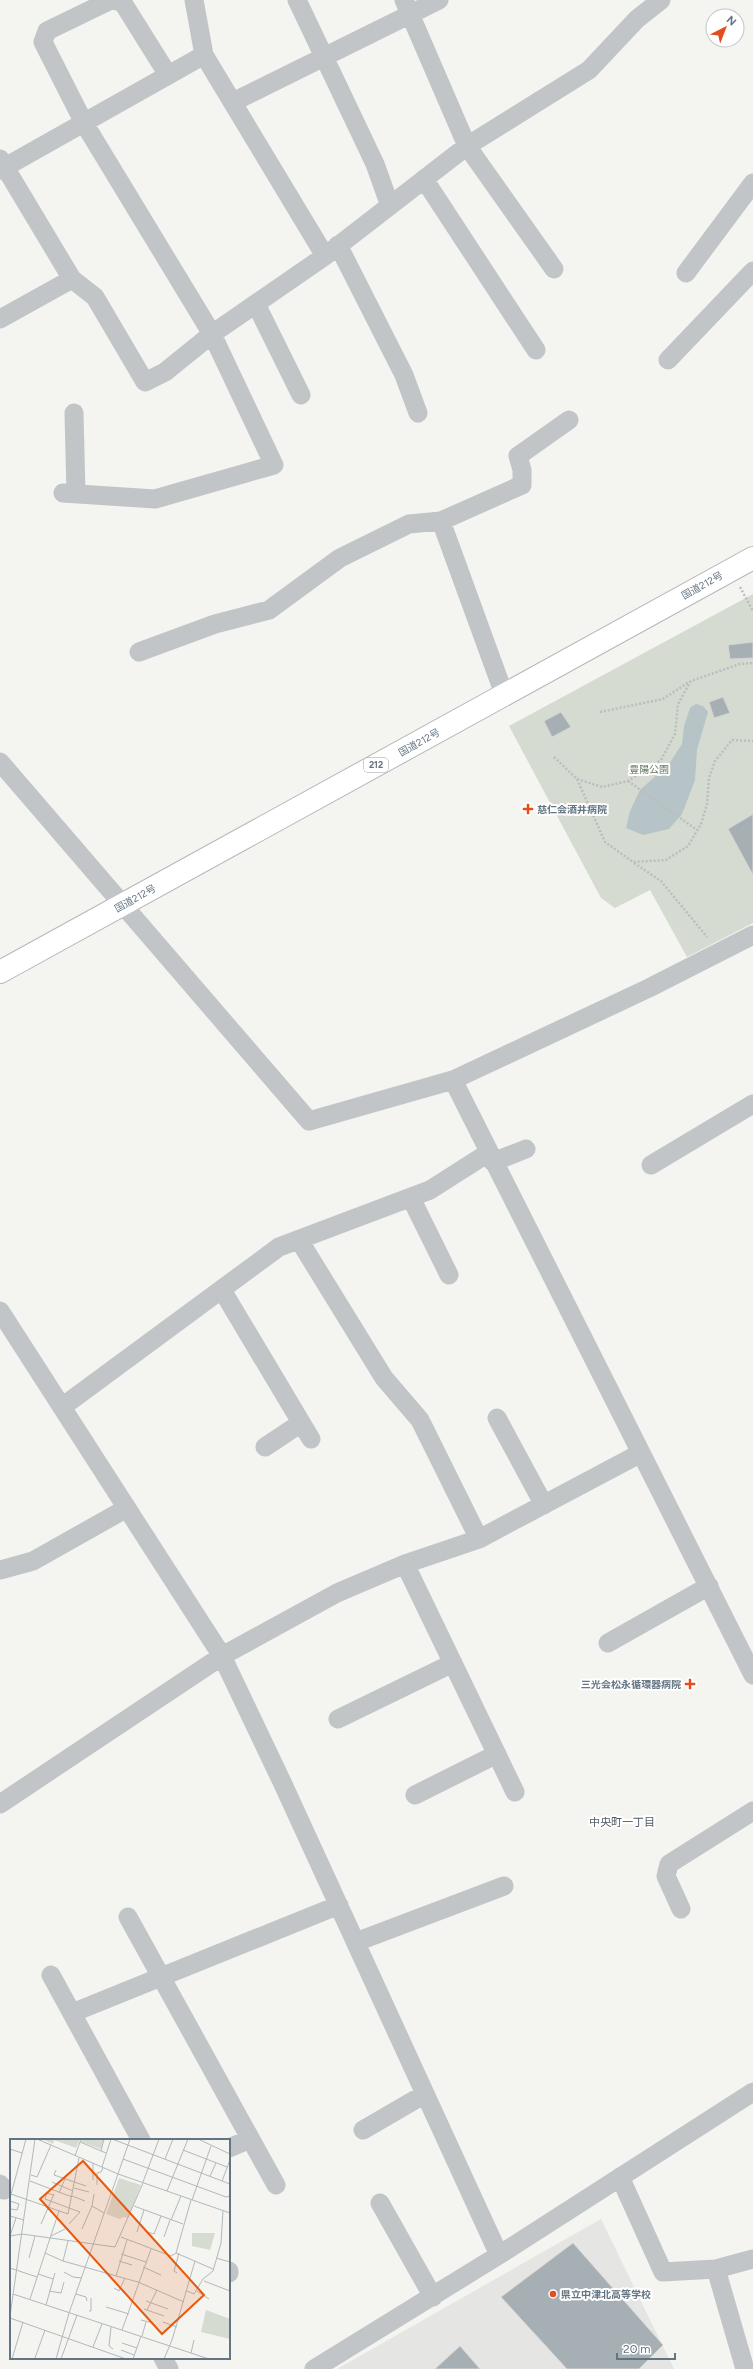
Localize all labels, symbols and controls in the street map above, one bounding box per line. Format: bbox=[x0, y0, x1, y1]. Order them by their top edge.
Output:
north arrow bbox=[705, 8, 745, 48]
text: N bbox=[724, 13, 739, 29]
street label: 国道212号 bbox=[679, 569, 725, 602]
street label: 国道212号 bbox=[396, 726, 442, 759]
road number: 212 bbox=[364, 758, 388, 772]
park label: 豊陽公園 bbox=[629, 763, 669, 776]
marker: 慈仁会酒井病院 bbox=[522, 803, 534, 815]
place label: 慈仁会酒井病院 bbox=[537, 803, 607, 816]
street label: 国道212号 bbox=[112, 882, 158, 915]
place label: 三光会松永循環器病院 bbox=[581, 1678, 681, 1691]
marker: 三光会松永循環器病院 bbox=[684, 1678, 696, 1690]
district label: 中央町一丁目 bbox=[589, 1816, 655, 1829]
inset map bbox=[10, 2139, 230, 2359]
place label: 県立中津北高等学校 bbox=[561, 2288, 651, 2301]
marker: 県立中津北高等学校 bbox=[548, 2289, 558, 2299]
scale bar bbox=[617, 2335, 675, 2361]
text: 20 m bbox=[623, 2342, 651, 2356]

